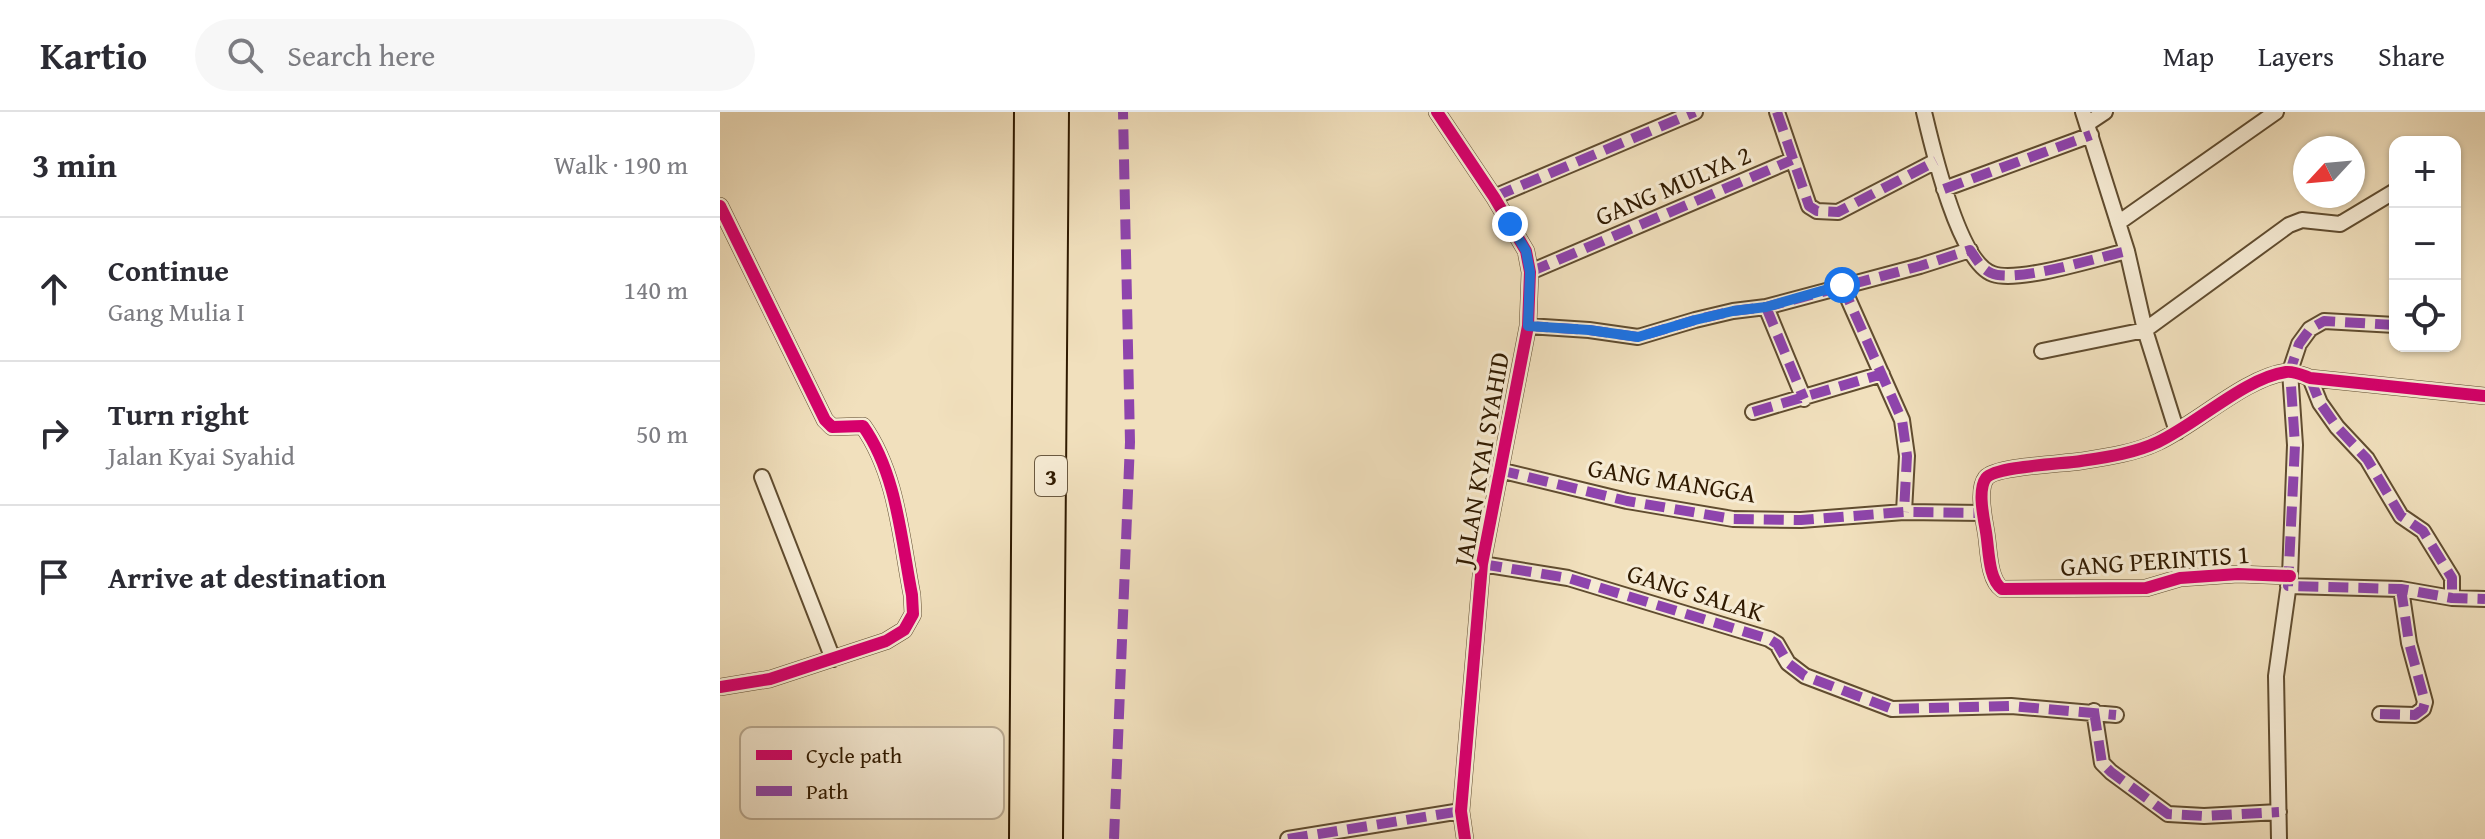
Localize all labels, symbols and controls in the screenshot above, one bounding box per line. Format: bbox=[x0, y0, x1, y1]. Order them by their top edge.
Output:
search box bbox=[195, 19, 755, 91]
text: Kartio bbox=[40, 27, 147, 83]
icon: search bbox=[223, 33, 267, 77]
text: Search here bbox=[287, 33, 435, 77]
text: Map bbox=[2163, 35, 2214, 76]
text: Layers bbox=[2258, 35, 2334, 76]
text: Share bbox=[2378, 35, 2445, 76]
street label: GANG MULYA 2 bbox=[1589, 135, 1757, 235]
north arrow bbox=[2293, 136, 2365, 208]
map controls bbox=[2389, 136, 2461, 352]
button: + bbox=[2389, 136, 2461, 208]
text: 3 min bbox=[32, 140, 117, 189]
text: Walk · 190 m bbox=[554, 145, 688, 184]
route end bbox=[1492, 206, 1528, 242]
button: − bbox=[2389, 208, 2461, 280]
text: Continue bbox=[108, 248, 229, 292]
icon: ahead bbox=[32, 267, 76, 311]
route start bbox=[1824, 267, 1860, 303]
text: 140 m bbox=[623, 270, 688, 309]
button: locate bbox=[2389, 280, 2461, 352]
text: Gang Mulia I bbox=[108, 292, 245, 331]
street label: JALAN KYAI SYAHID bbox=[1442, 349, 1519, 572]
text: Turn right bbox=[108, 392, 249, 436]
icon: right bbox=[32, 411, 76, 455]
text: 50 m bbox=[636, 414, 688, 453]
text: Jalan Kyai Syahid bbox=[108, 436, 295, 475]
street label: GANG MANGGA bbox=[1585, 447, 1759, 513]
road number: 3 bbox=[1035, 456, 1067, 496]
street label: GANG PERINTIS 1 bbox=[2059, 534, 2251, 586]
street label: GANG SALAK bbox=[1623, 553, 1770, 631]
icon: arrive bbox=[32, 555, 76, 599]
text: Arrive at destination bbox=[108, 555, 386, 599]
legend bbox=[740, 727, 1004, 819]
text: Cycle path bbox=[806, 739, 903, 771]
text: Path bbox=[806, 775, 849, 807]

